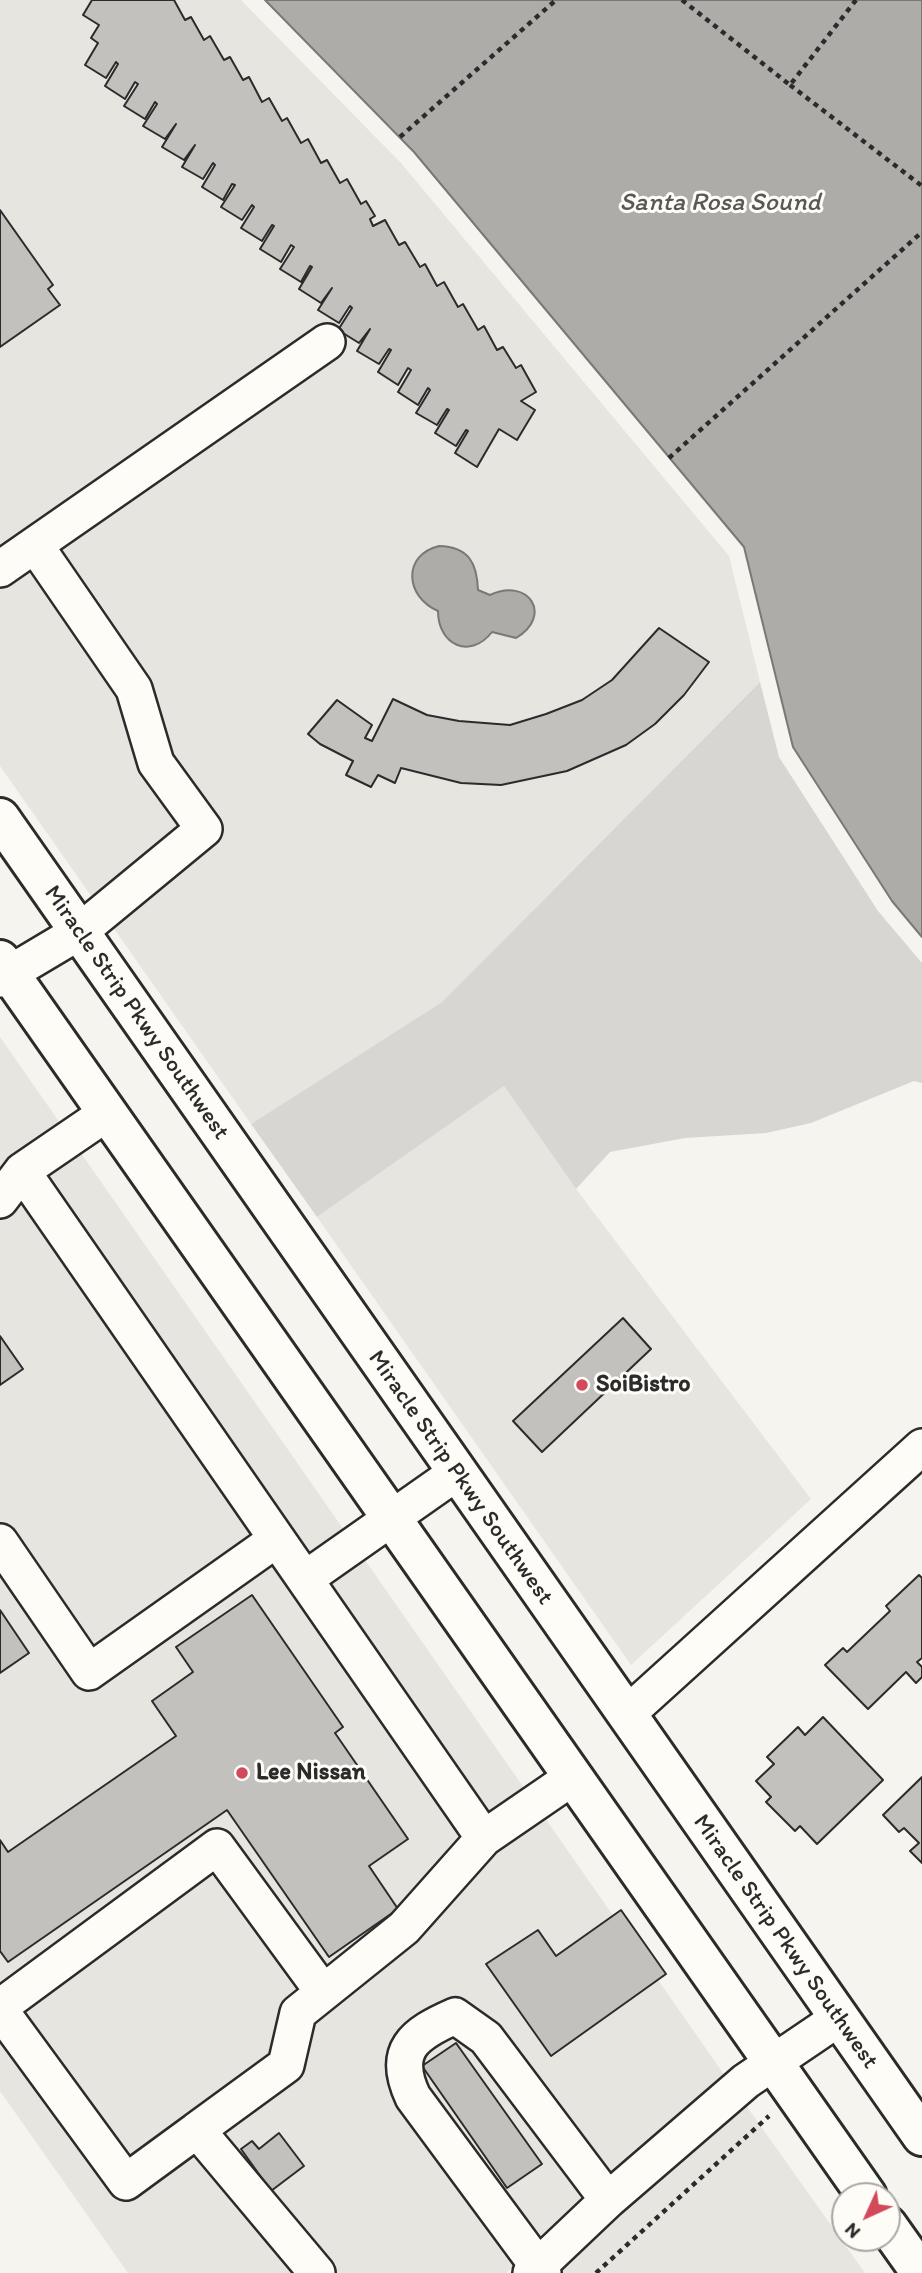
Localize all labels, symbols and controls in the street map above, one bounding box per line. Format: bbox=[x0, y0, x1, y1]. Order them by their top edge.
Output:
water label: Santa Rosa Sound bbox=[619, 187, 821, 219]
street label: Miracle Strip Pkwy Southwest bbox=[37, 880, 235, 1146]
street label: Miracle Strip Pkwy Southwest bbox=[361, 1345, 559, 1611]
place label: SoiBistro bbox=[596, 1371, 691, 1399]
marker: SoiBistro bbox=[574, 1377, 590, 1393]
place label: Lee Nissan bbox=[256, 1759, 365, 1787]
marker: Lee Nissan bbox=[234, 1765, 250, 1781]
street label: Miracle Strip Pkwy Southwest bbox=[686, 1809, 884, 2075]
north arrow bbox=[831, 2182, 901, 2252]
text: N bbox=[840, 2218, 865, 2243]

